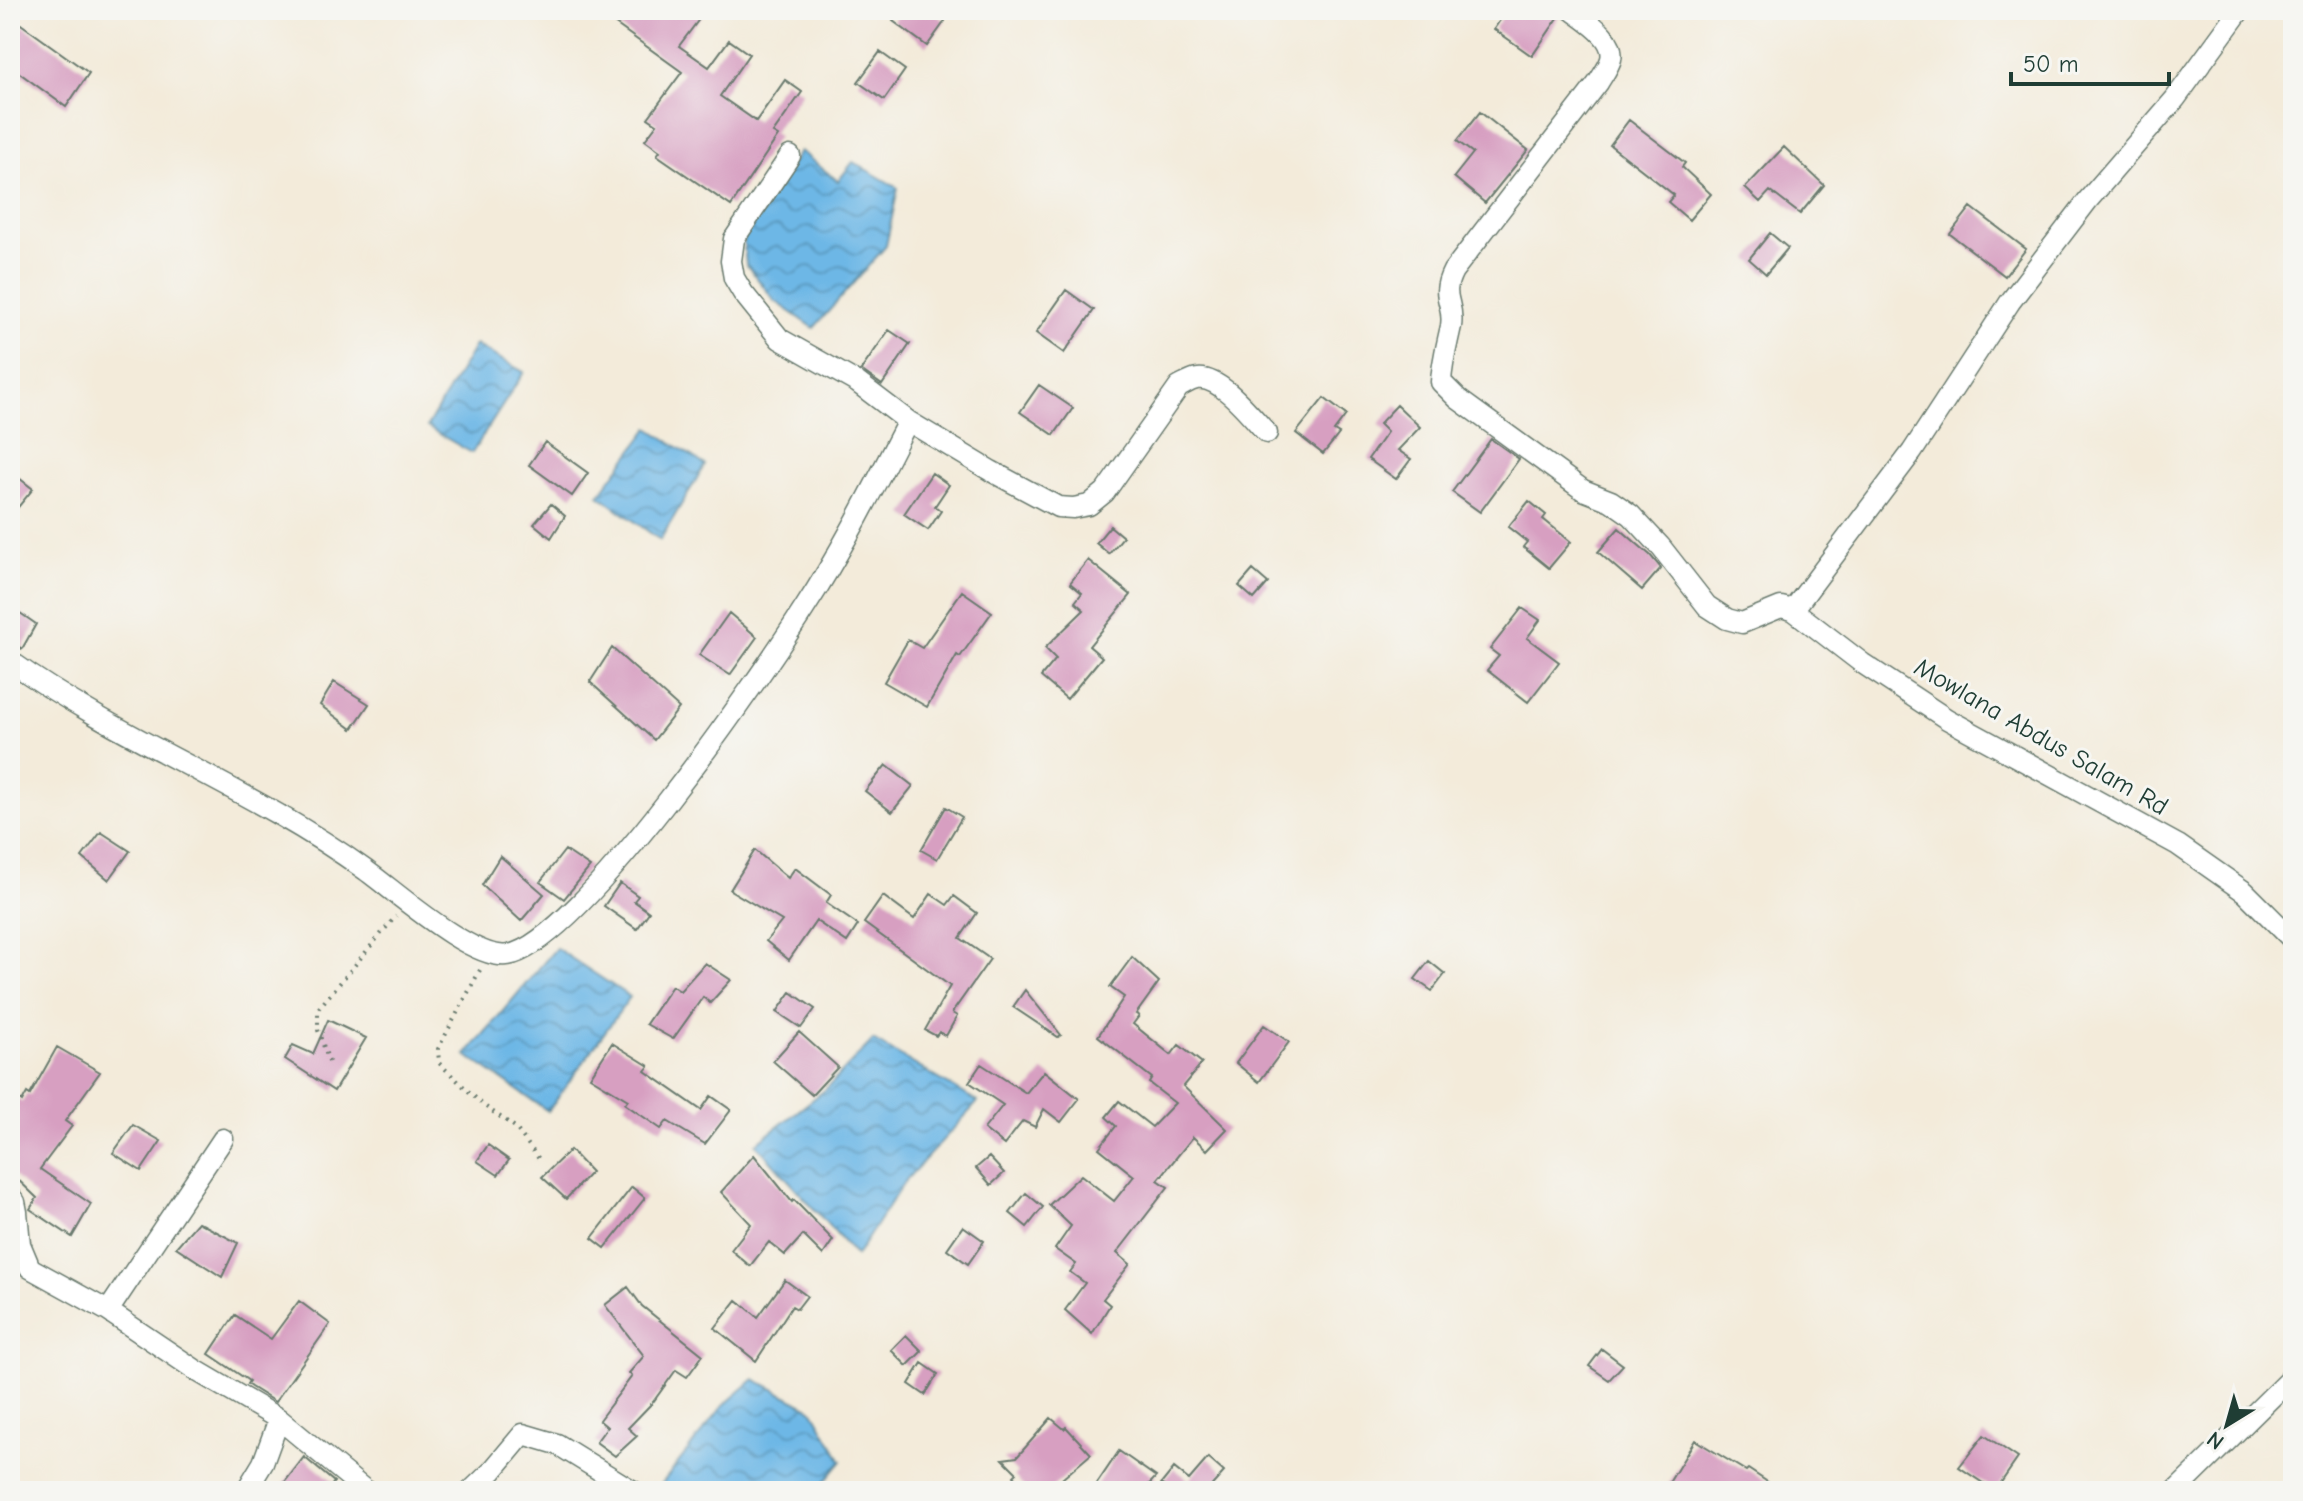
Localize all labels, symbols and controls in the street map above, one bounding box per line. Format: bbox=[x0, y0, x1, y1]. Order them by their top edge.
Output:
scale bar bbox=[2011, 36, 2169, 86]
text: 50 m bbox=[2023, 50, 2079, 78]
street label: Mowlana Abdus Salam Rd bbox=[1909, 652, 2173, 822]
north arrow bbox=[2187, 1385, 2267, 1465]
text: N bbox=[2202, 1425, 2229, 1455]

